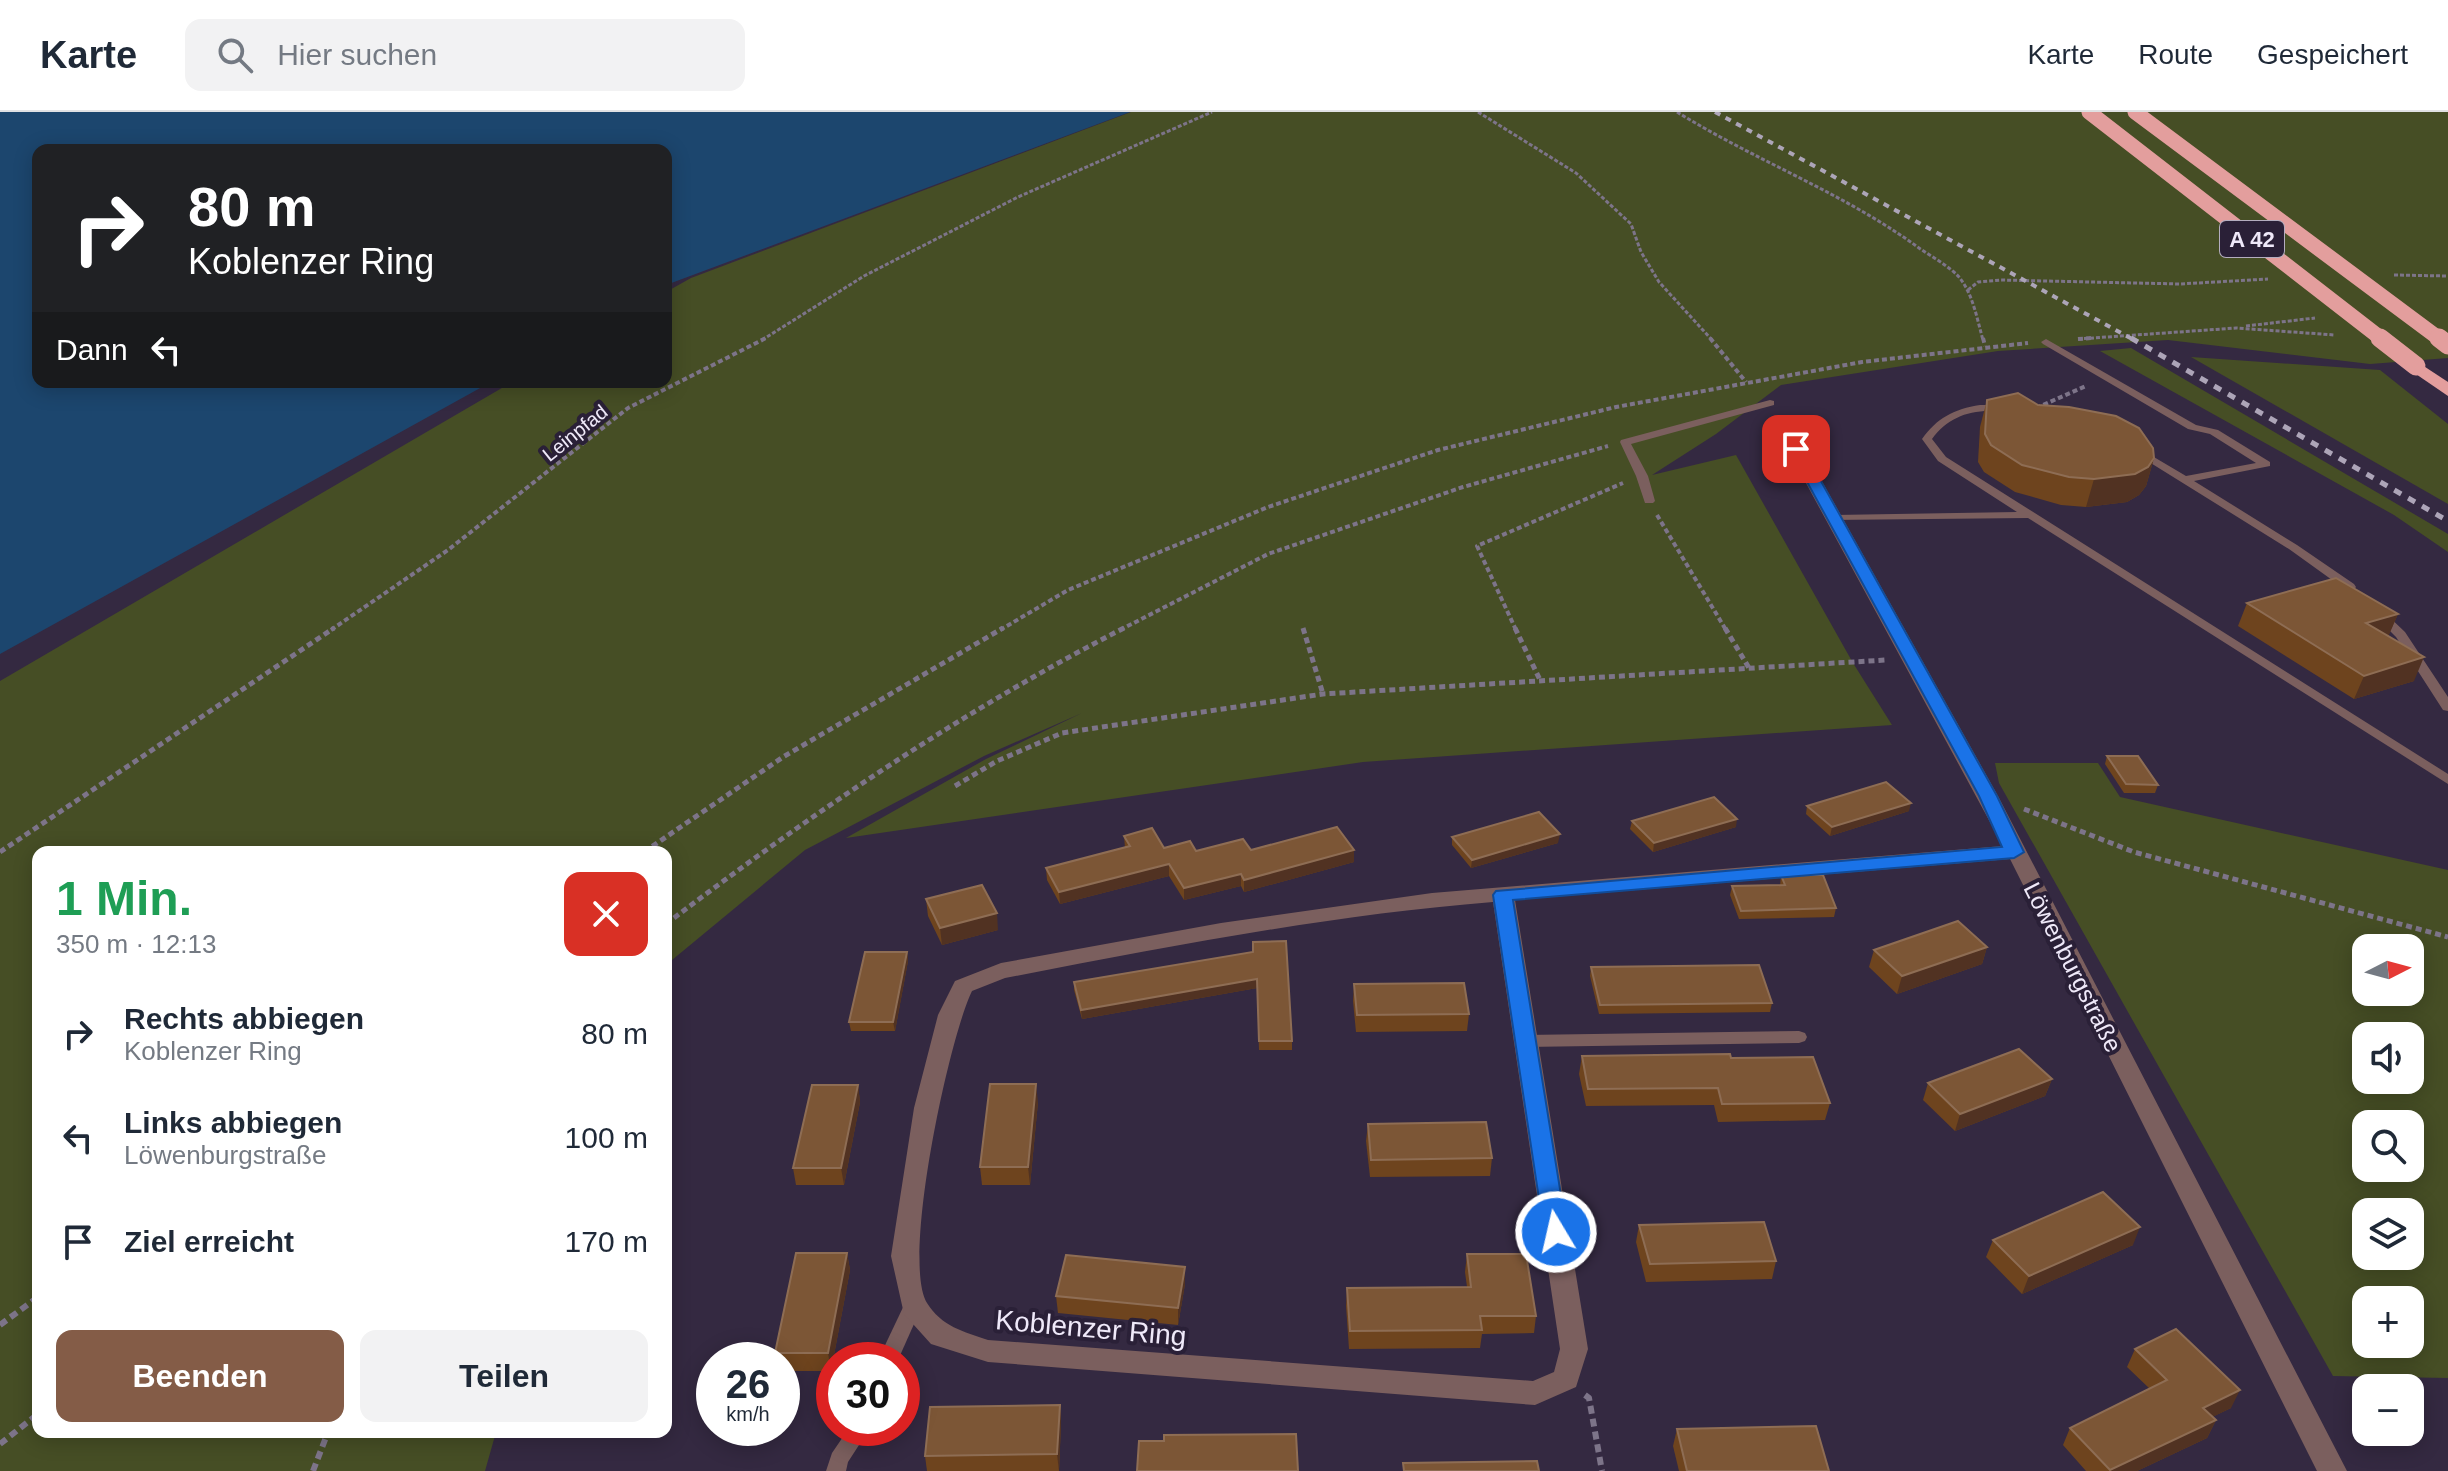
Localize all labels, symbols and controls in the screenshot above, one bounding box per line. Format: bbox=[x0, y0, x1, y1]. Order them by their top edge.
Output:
search box bbox=[185, 19, 745, 91]
icon: search bbox=[213, 33, 257, 77]
text: Karte bbox=[40, 34, 137, 76]
text: Hier suchen bbox=[277, 38, 437, 71]
text: Karte bbox=[2027, 39, 2094, 70]
text: Route bbox=[2138, 39, 2213, 70]
text: Gespeichert bbox=[2257, 39, 2408, 70]
text: 80 m bbox=[188, 175, 316, 238]
icon: right bbox=[56, 176, 160, 280]
road number: A 42 bbox=[2220, 221, 2284, 257]
text: Koblenzer Ring bbox=[188, 241, 434, 282]
icon: left bbox=[144, 328, 188, 372]
text: Dann bbox=[56, 333, 128, 366]
street label: Leinpfad bbox=[538, 400, 612, 466]
pin bbox=[1762, 415, 1830, 483]
icon: arrive bbox=[1774, 427, 1818, 471]
text: 1 Min. bbox=[56, 872, 192, 925]
button: close bbox=[564, 872, 648, 956]
street label: Löwenburgstraße bbox=[2019, 878, 2127, 1056]
text: 350 m · 12:13 bbox=[56, 929, 216, 959]
north arrow bbox=[2352, 934, 2424, 1006]
map controls bbox=[2352, 934, 2424, 1446]
text: Rechts abbiegen bbox=[124, 1002, 364, 1035]
icon: right bbox=[56, 1012, 100, 1056]
text: 80 m bbox=[581, 1017, 648, 1050]
button: sound bbox=[2352, 1022, 2424, 1094]
text: Koblenzer Ring bbox=[124, 1036, 302, 1066]
text: Links abbiegen bbox=[124, 1106, 342, 1139]
button: search bbox=[2352, 1110, 2424, 1182]
icon: left bbox=[56, 1116, 100, 1160]
text: 100 m bbox=[565, 1121, 648, 1154]
text: Löwenburgstraße bbox=[124, 1140, 326, 1170]
position arrow bbox=[1514, 1190, 1598, 1274]
button: layers bbox=[2352, 1198, 2424, 1270]
icon: arrive bbox=[56, 1220, 100, 1264]
text: Ziel erreicht bbox=[124, 1225, 294, 1258]
text: 170 m bbox=[565, 1225, 648, 1258]
button: + bbox=[2352, 1286, 2424, 1358]
street label: Koblenzer Ring bbox=[994, 1304, 1188, 1352]
button: Beenden bbox=[56, 1330, 344, 1422]
button: Teilen bbox=[360, 1330, 648, 1422]
speed limit sign: 30 bbox=[816, 1342, 920, 1446]
text: 26 bbox=[726, 1362, 770, 1406]
button: − bbox=[2352, 1374, 2424, 1446]
text: km/h bbox=[726, 1403, 770, 1425]

